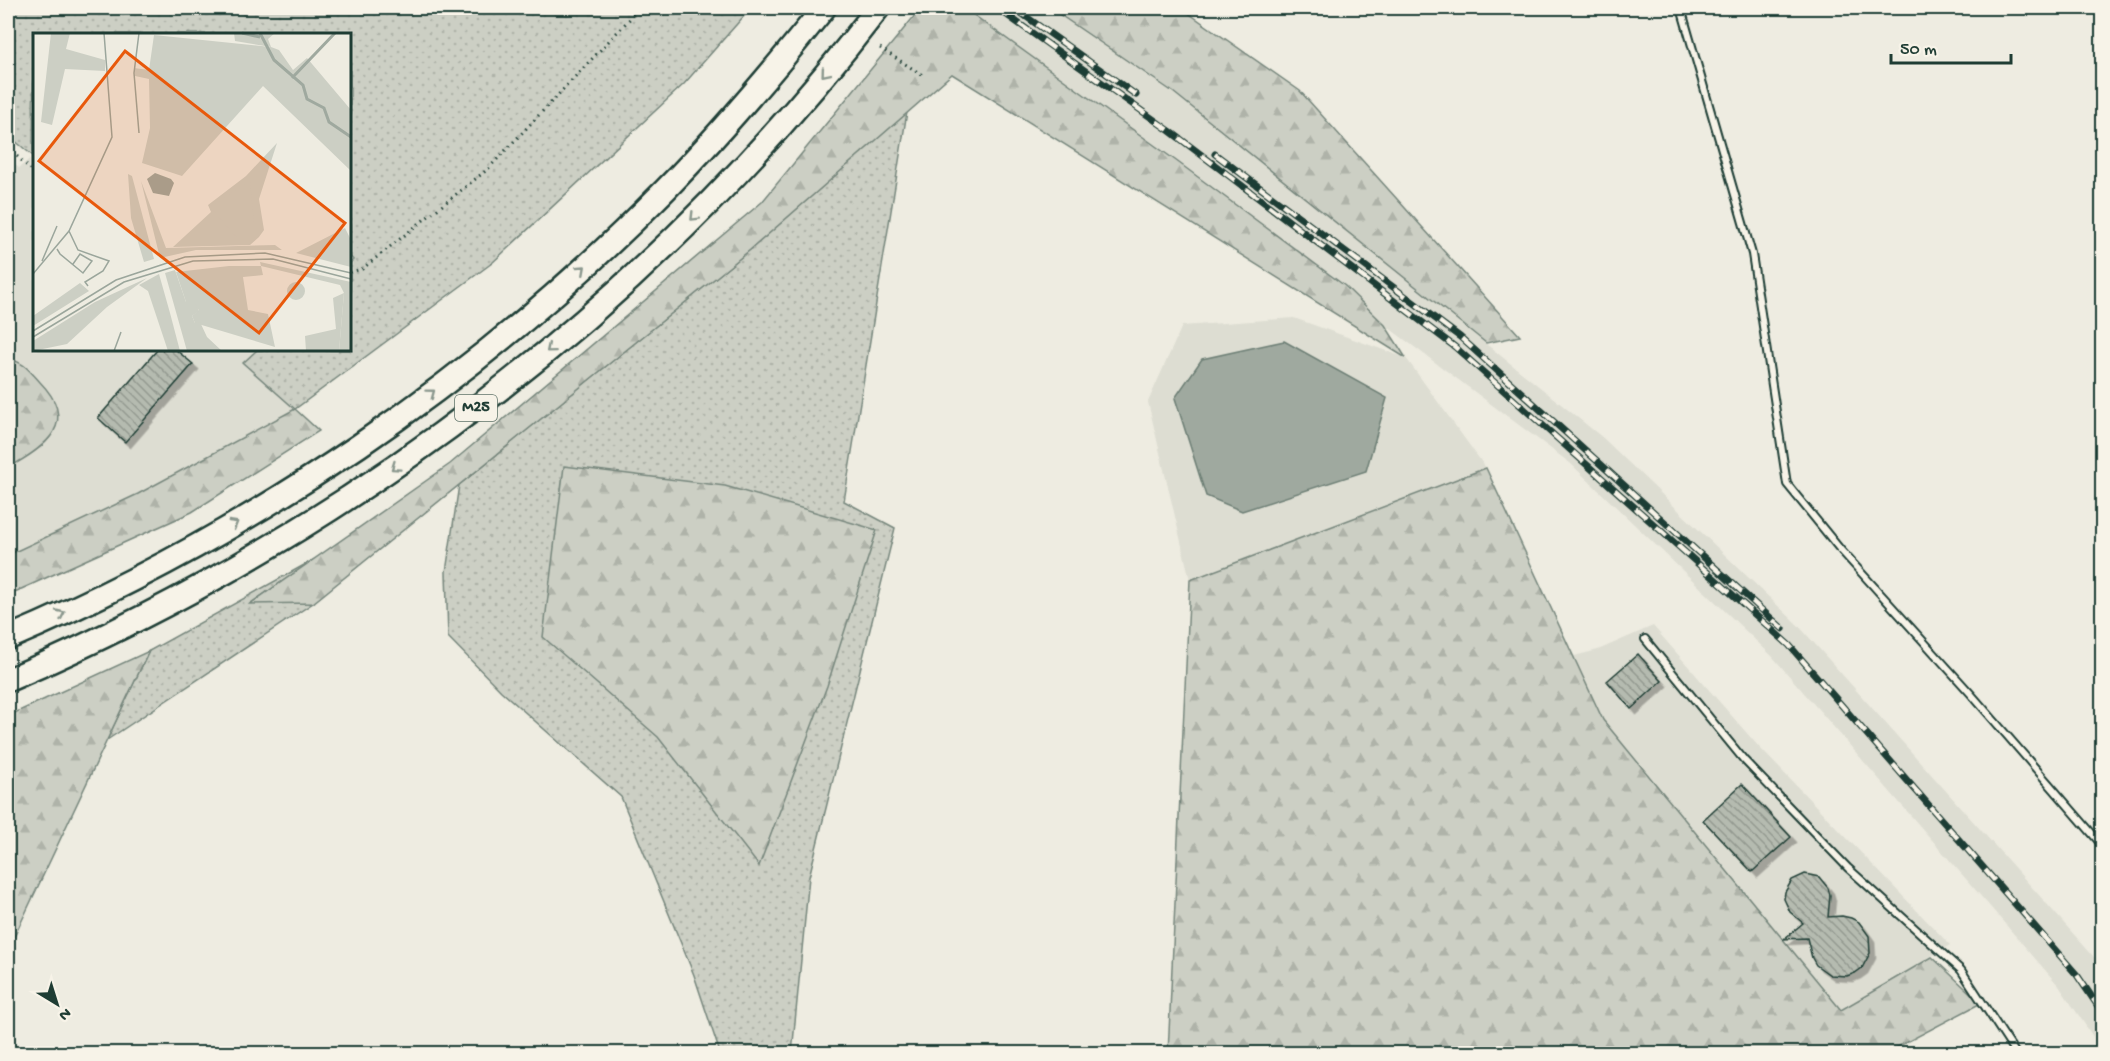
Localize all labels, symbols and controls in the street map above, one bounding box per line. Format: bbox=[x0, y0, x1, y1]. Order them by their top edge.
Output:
scale bar bbox=[1891, 27, 2011, 65]
inset map bbox=[33, 33, 351, 351]
text: 50 m bbox=[1900, 40, 1937, 61]
one-way arrow bbox=[821, 66, 832, 77]
one-way arrow bbox=[690, 210, 701, 221]
one-way arrow bbox=[575, 265, 586, 276]
one-way arrow bbox=[546, 342, 557, 353]
one-way arrow bbox=[424, 389, 435, 400]
road number: M25 bbox=[455, 395, 497, 421]
one-way arrow bbox=[391, 460, 402, 471]
one-way arrow bbox=[228, 519, 238, 531]
one-way arrow bbox=[54, 609, 65, 621]
north arrow bbox=[27, 974, 87, 1034]
text: N bbox=[54, 1002, 74, 1024]

